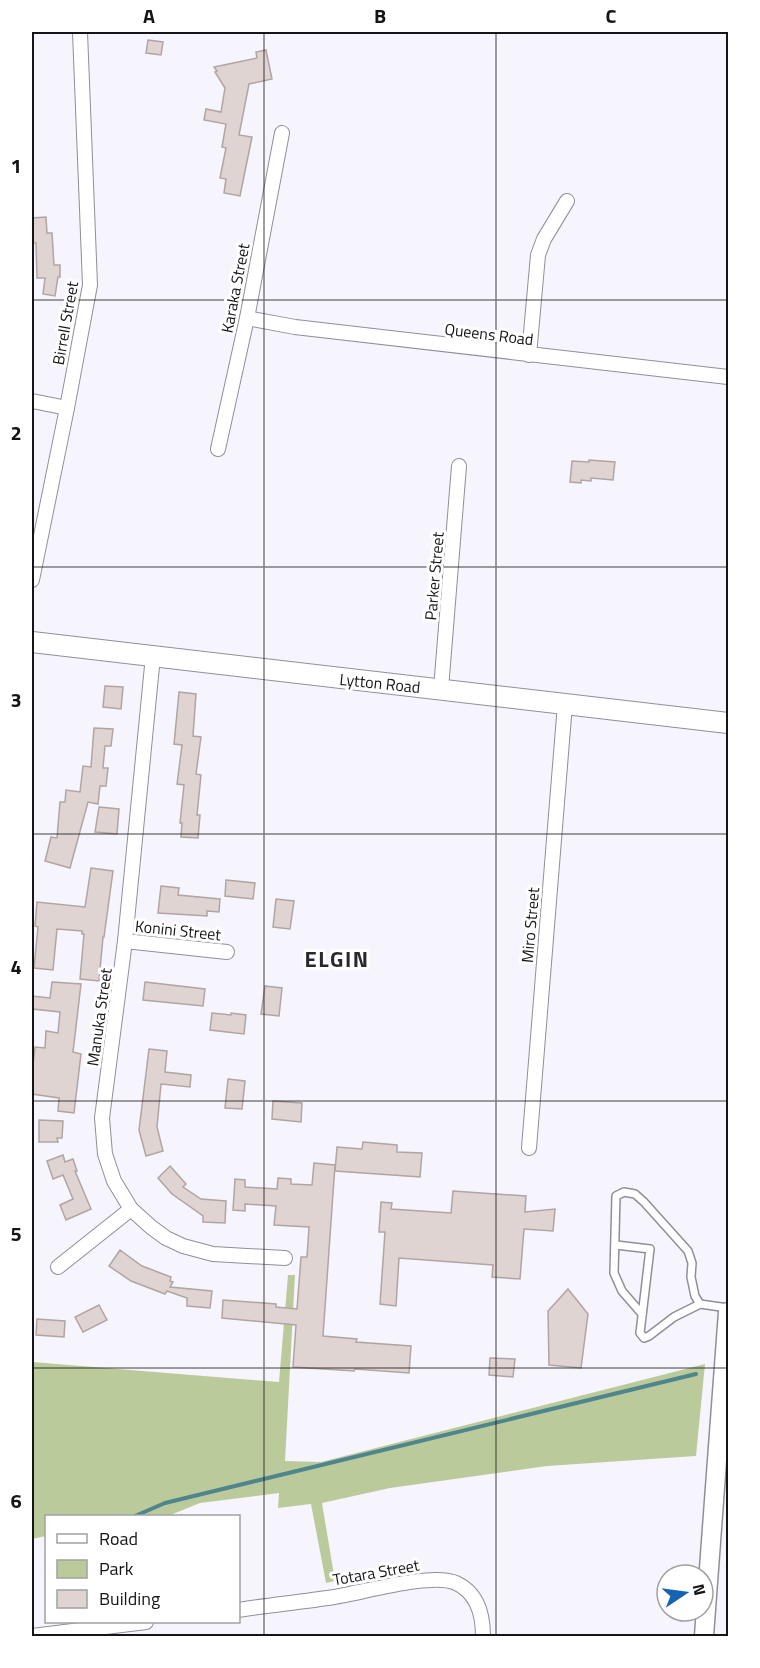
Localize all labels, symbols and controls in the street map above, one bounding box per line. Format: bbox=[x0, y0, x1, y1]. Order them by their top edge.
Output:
text: A bbox=[143, 0, 155, 31]
text: B bbox=[374, 0, 386, 31]
text: C bbox=[606, 0, 617, 31]
text: 1 bbox=[10, 150, 22, 181]
street label: Karaka Street bbox=[215, 241, 256, 335]
street label: Birrell Street bbox=[46, 279, 84, 367]
street label: Queens Road bbox=[443, 317, 535, 351]
text: 2 bbox=[10, 417, 22, 448]
street label: Parker Street bbox=[418, 530, 450, 621]
street label: Lytton Road bbox=[338, 667, 422, 699]
text: 3 bbox=[10, 684, 22, 715]
street label: Miro Street bbox=[515, 886, 545, 964]
street label: Konini Street bbox=[134, 914, 223, 946]
district label: ELGIN bbox=[305, 942, 369, 976]
text: 4 bbox=[10, 951, 22, 982]
street label: Manuka Street bbox=[80, 966, 118, 1068]
text: 5 bbox=[10, 1218, 22, 1249]
text: 6 bbox=[10, 1485, 22, 1516]
legend bbox=[45, 1515, 240, 1623]
text: Road bbox=[99, 1525, 138, 1552]
street label: Totara Street bbox=[331, 1553, 421, 1591]
text: Park bbox=[99, 1555, 134, 1582]
north arrow bbox=[655, 1563, 715, 1623]
text: N bbox=[687, 1582, 713, 1598]
text: Building bbox=[99, 1585, 160, 1612]

